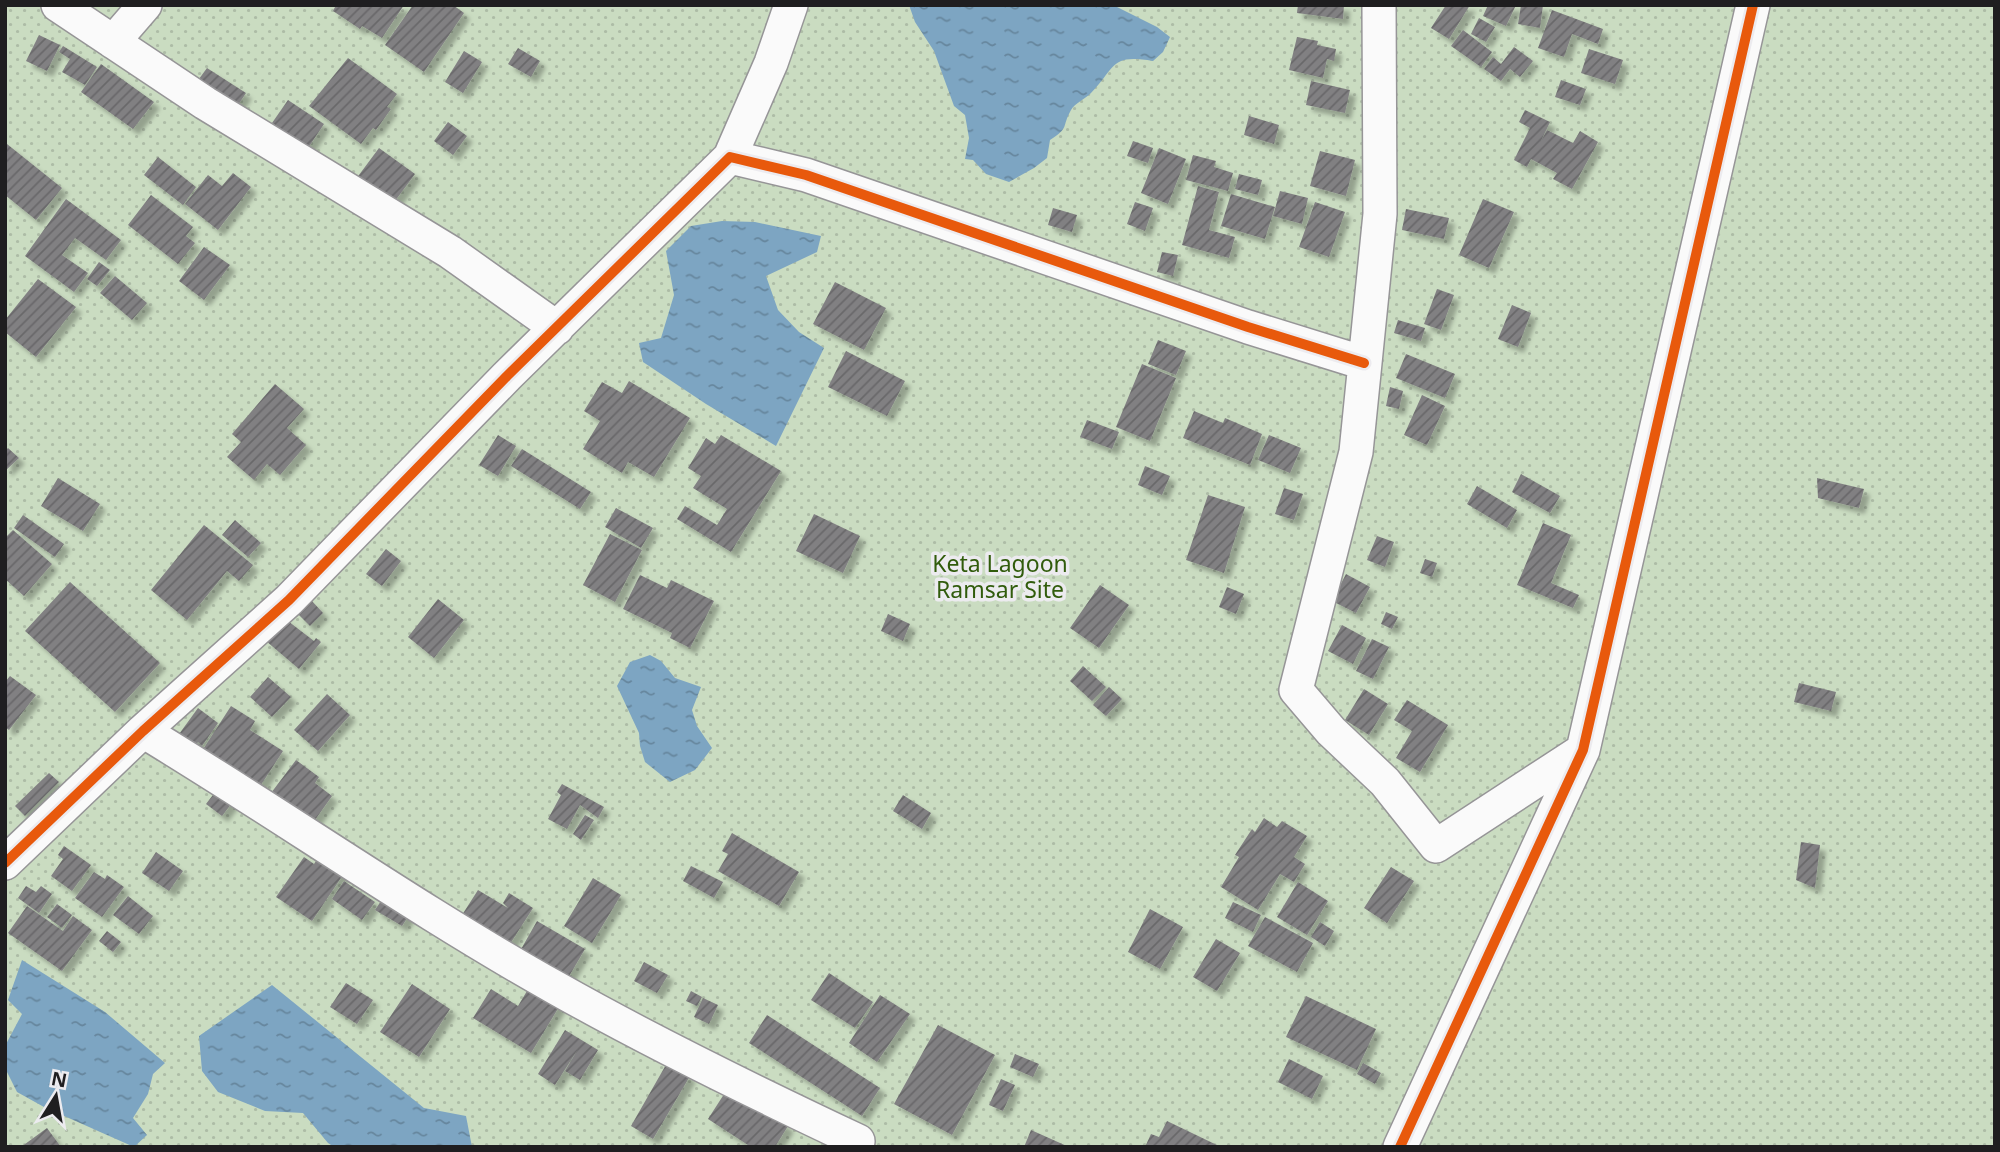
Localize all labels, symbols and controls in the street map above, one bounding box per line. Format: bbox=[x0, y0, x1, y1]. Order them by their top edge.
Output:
park label: Keta Lagoon Ramsar Site bbox=[932, 547, 1068, 605]
north arrow bbox=[21, 1061, 91, 1131]
text: N bbox=[49, 1065, 69, 1094]

